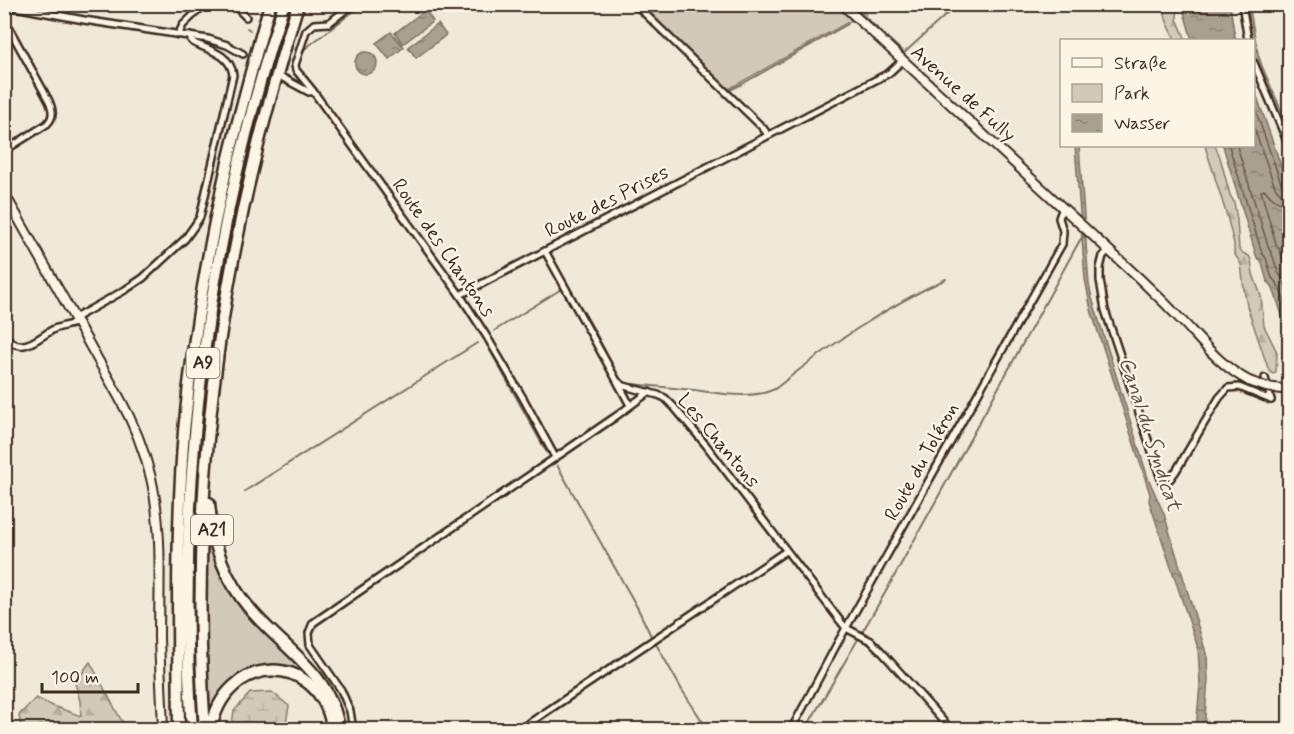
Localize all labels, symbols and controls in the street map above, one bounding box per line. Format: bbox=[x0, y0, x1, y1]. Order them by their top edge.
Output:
street label: Avenue de Fully bbox=[905, 39, 1021, 149]
legend bbox=[1060, 39, 1255, 147]
text: Straße bbox=[1114, 52, 1167, 76]
text: Park bbox=[1114, 82, 1150, 106]
text: Wasser bbox=[1114, 112, 1171, 136]
street label: Route des Prises bbox=[540, 159, 674, 245]
street label: Route des Chantons bbox=[385, 173, 501, 323]
road number: A9 bbox=[186, 348, 220, 378]
water label: Canal du Syndicat bbox=[1112, 353, 1189, 516]
street label: Les Chantons bbox=[670, 388, 766, 494]
street label: Route du Toléron bbox=[878, 398, 966, 526]
road number: A21 bbox=[191, 515, 233, 545]
scale bar bbox=[42, 656, 138, 694]
text: 100 m bbox=[51, 666, 99, 690]

